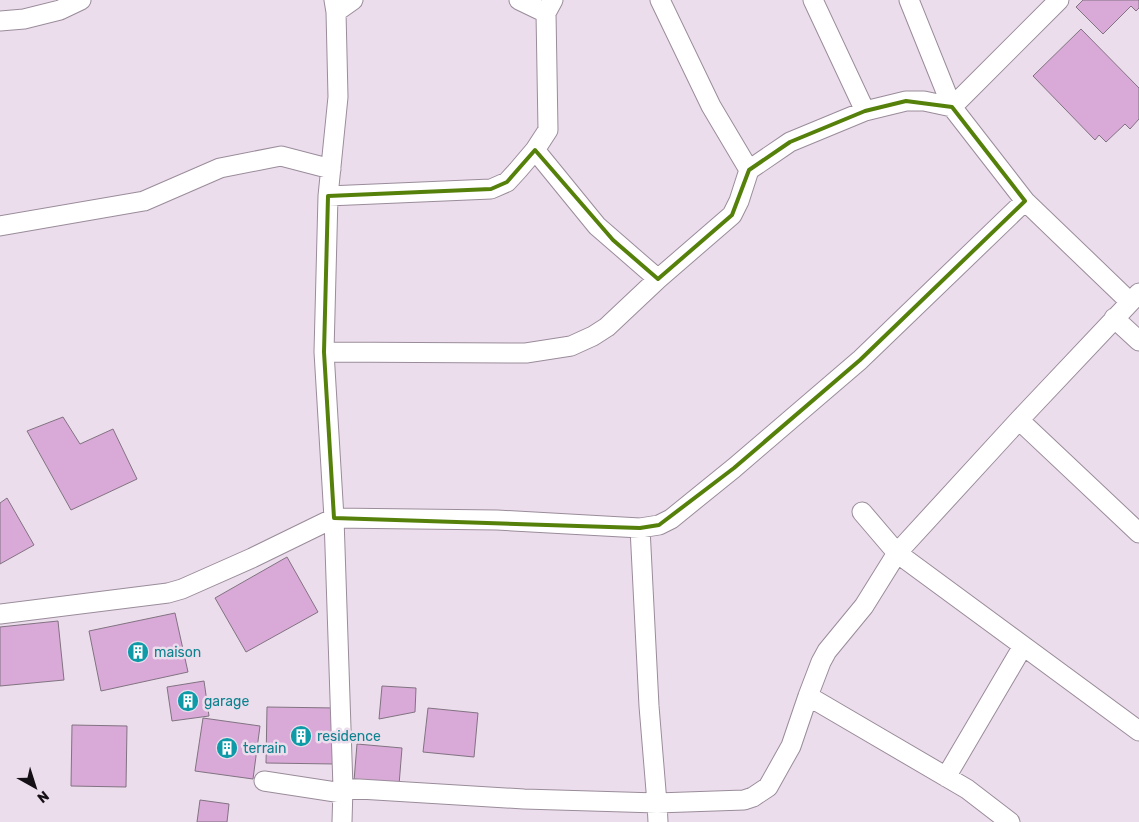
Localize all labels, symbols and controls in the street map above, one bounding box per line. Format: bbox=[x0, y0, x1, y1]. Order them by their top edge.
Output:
building icon: maison bbox=[126, 640, 150, 664]
place label: maison bbox=[154, 644, 201, 661]
building icon: garage bbox=[176, 689, 200, 713]
place label: garage bbox=[204, 693, 249, 710]
building icon: residence bbox=[289, 724, 313, 748]
place label: residence bbox=[317, 728, 381, 745]
building icon: terrain bbox=[215, 736, 239, 760]
place label: terrain bbox=[243, 740, 286, 757]
north arrow bbox=[10, 762, 60, 812]
text: N bbox=[34, 787, 52, 806]

